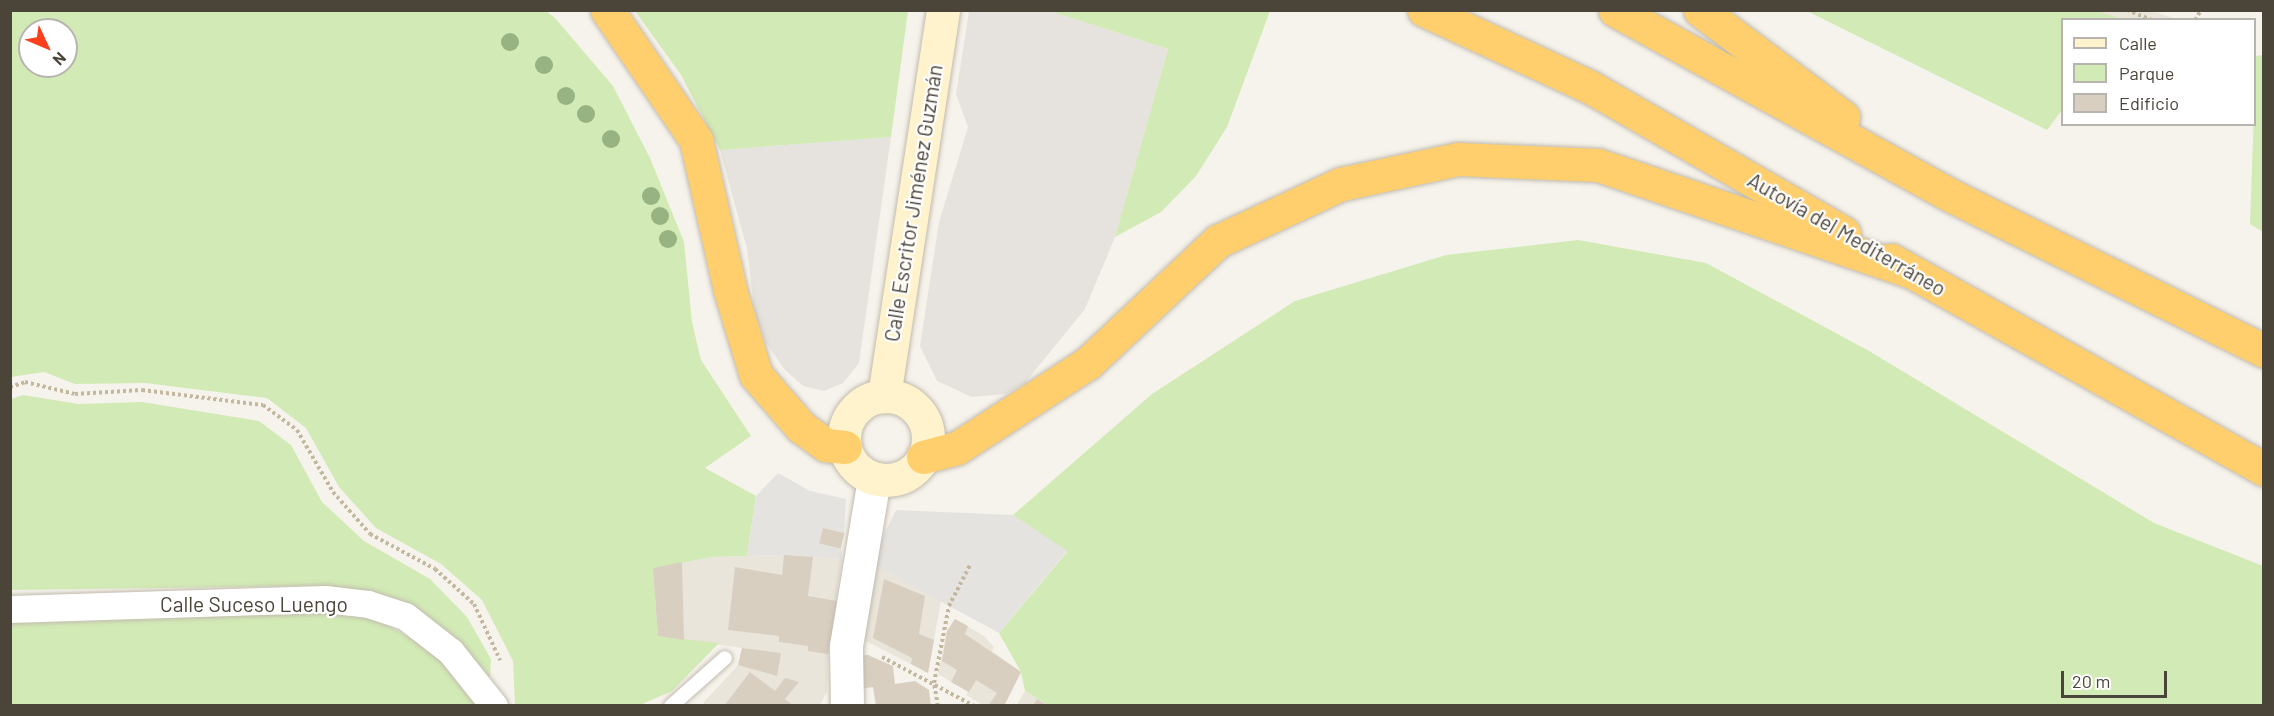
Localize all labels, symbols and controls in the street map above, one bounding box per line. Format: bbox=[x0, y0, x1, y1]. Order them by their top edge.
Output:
north arrow bbox=[18, 18, 78, 78]
legend bbox=[2061, 18, 2256, 126]
text: Calle bbox=[2119, 32, 2157, 54]
text: N bbox=[49, 49, 70, 70]
text: Parque bbox=[2119, 62, 2174, 84]
street label: Calle Escritor Jiménez Guzmán bbox=[879, 63, 947, 343]
text: Edificio bbox=[2119, 92, 2179, 114]
street label: Autovía del Mediterráneo bbox=[1743, 167, 1951, 301]
street label: Calle Suceso Luengo bbox=[160, 591, 348, 617]
scale bar bbox=[2064, 659, 2170, 697]
text: 20 m bbox=[2072, 670, 2110, 692]

